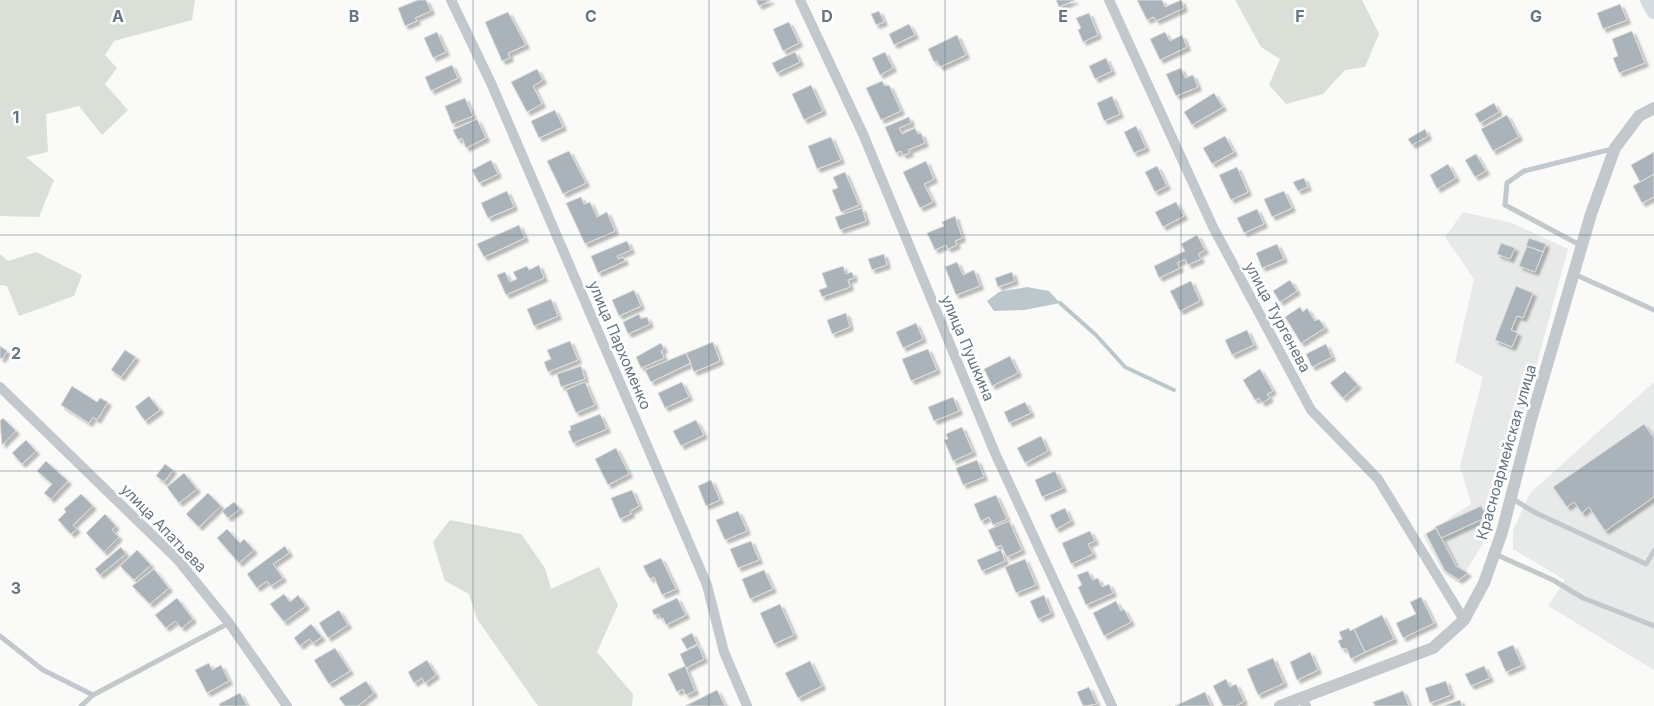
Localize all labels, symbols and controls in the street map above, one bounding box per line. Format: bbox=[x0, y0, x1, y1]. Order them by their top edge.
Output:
text: A bbox=[112, 6, 124, 26]
text: B bbox=[349, 6, 359, 26]
text: C bbox=[585, 6, 597, 26]
text: D bbox=[821, 6, 833, 26]
text: E bbox=[1058, 6, 1068, 26]
text: F bbox=[1295, 6, 1305, 26]
text: G bbox=[1530, 6, 1542, 26]
text: 1 bbox=[13, 107, 19, 127]
street label: улица Тургенева bbox=[1241, 258, 1315, 376]
street label: улица Пархоменко bbox=[584, 278, 656, 412]
street label: улица Пушкина bbox=[937, 292, 999, 404]
text: 2 bbox=[11, 343, 21, 363]
street label: Красноармейская улица bbox=[1472, 362, 1540, 542]
street label: улица Апатьева bbox=[117, 480, 211, 576]
text: 3 bbox=[11, 578, 21, 598]

